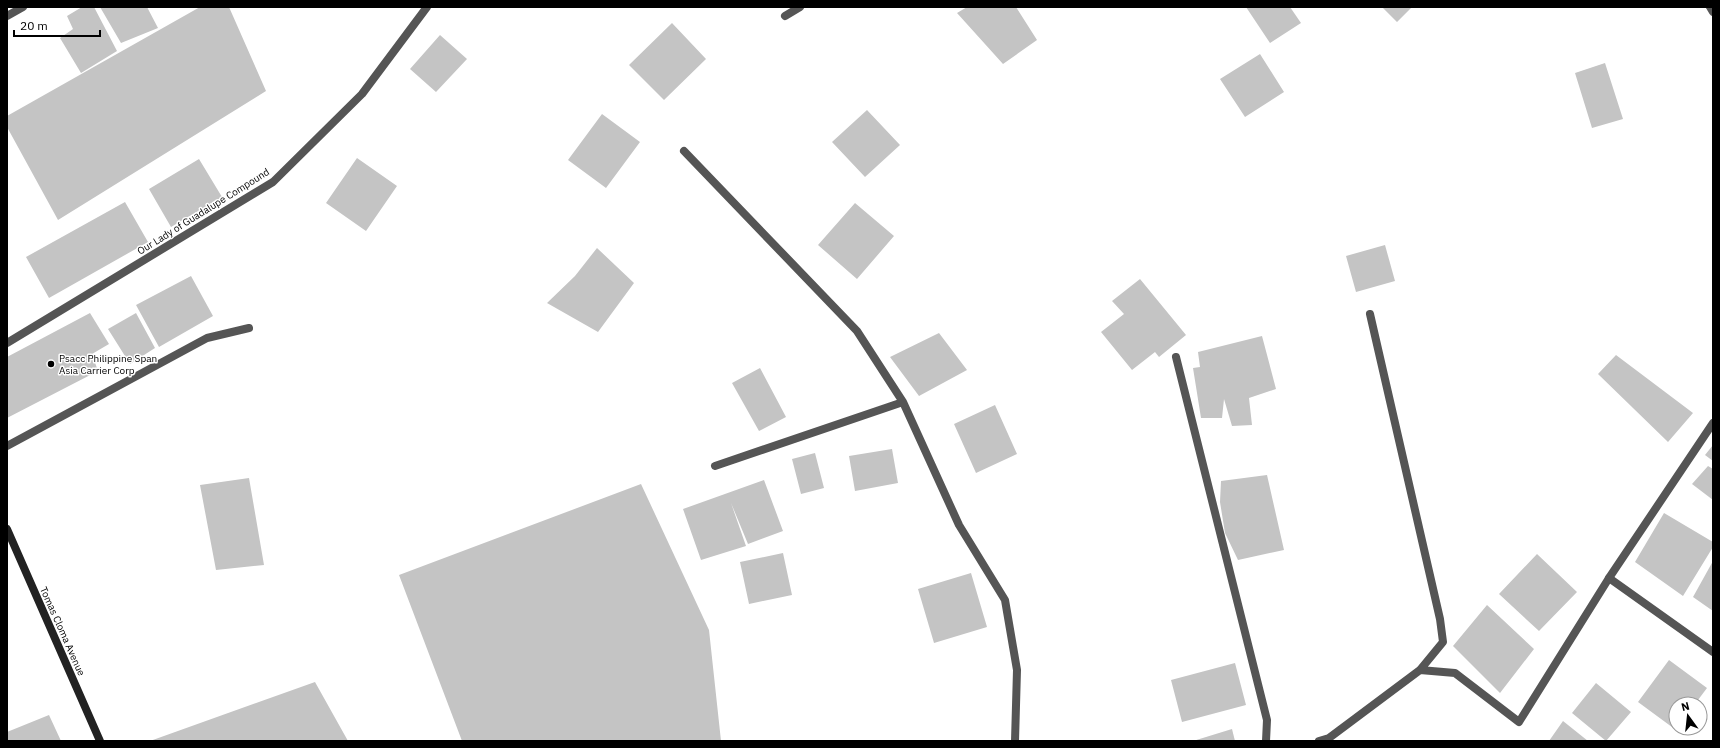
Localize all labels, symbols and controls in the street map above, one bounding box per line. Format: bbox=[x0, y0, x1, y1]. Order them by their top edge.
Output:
scale bar bbox=[14, 12, 100, 38]
text: 20 m bbox=[20, 18, 48, 33]
street label: Our Lady of Guadalupe Compound bbox=[135, 165, 272, 258]
place label: Psacc Philippine Span Asia Carrier Corp bbox=[59, 352, 157, 377]
marker: Psacc Philippine Span Asia Carrier Corp bbox=[46, 359, 56, 369]
street label: Tomas Cloma Avenue bbox=[37, 585, 88, 678]
north arrow bbox=[1668, 696, 1708, 736]
text: N bbox=[1680, 699, 1691, 714]

